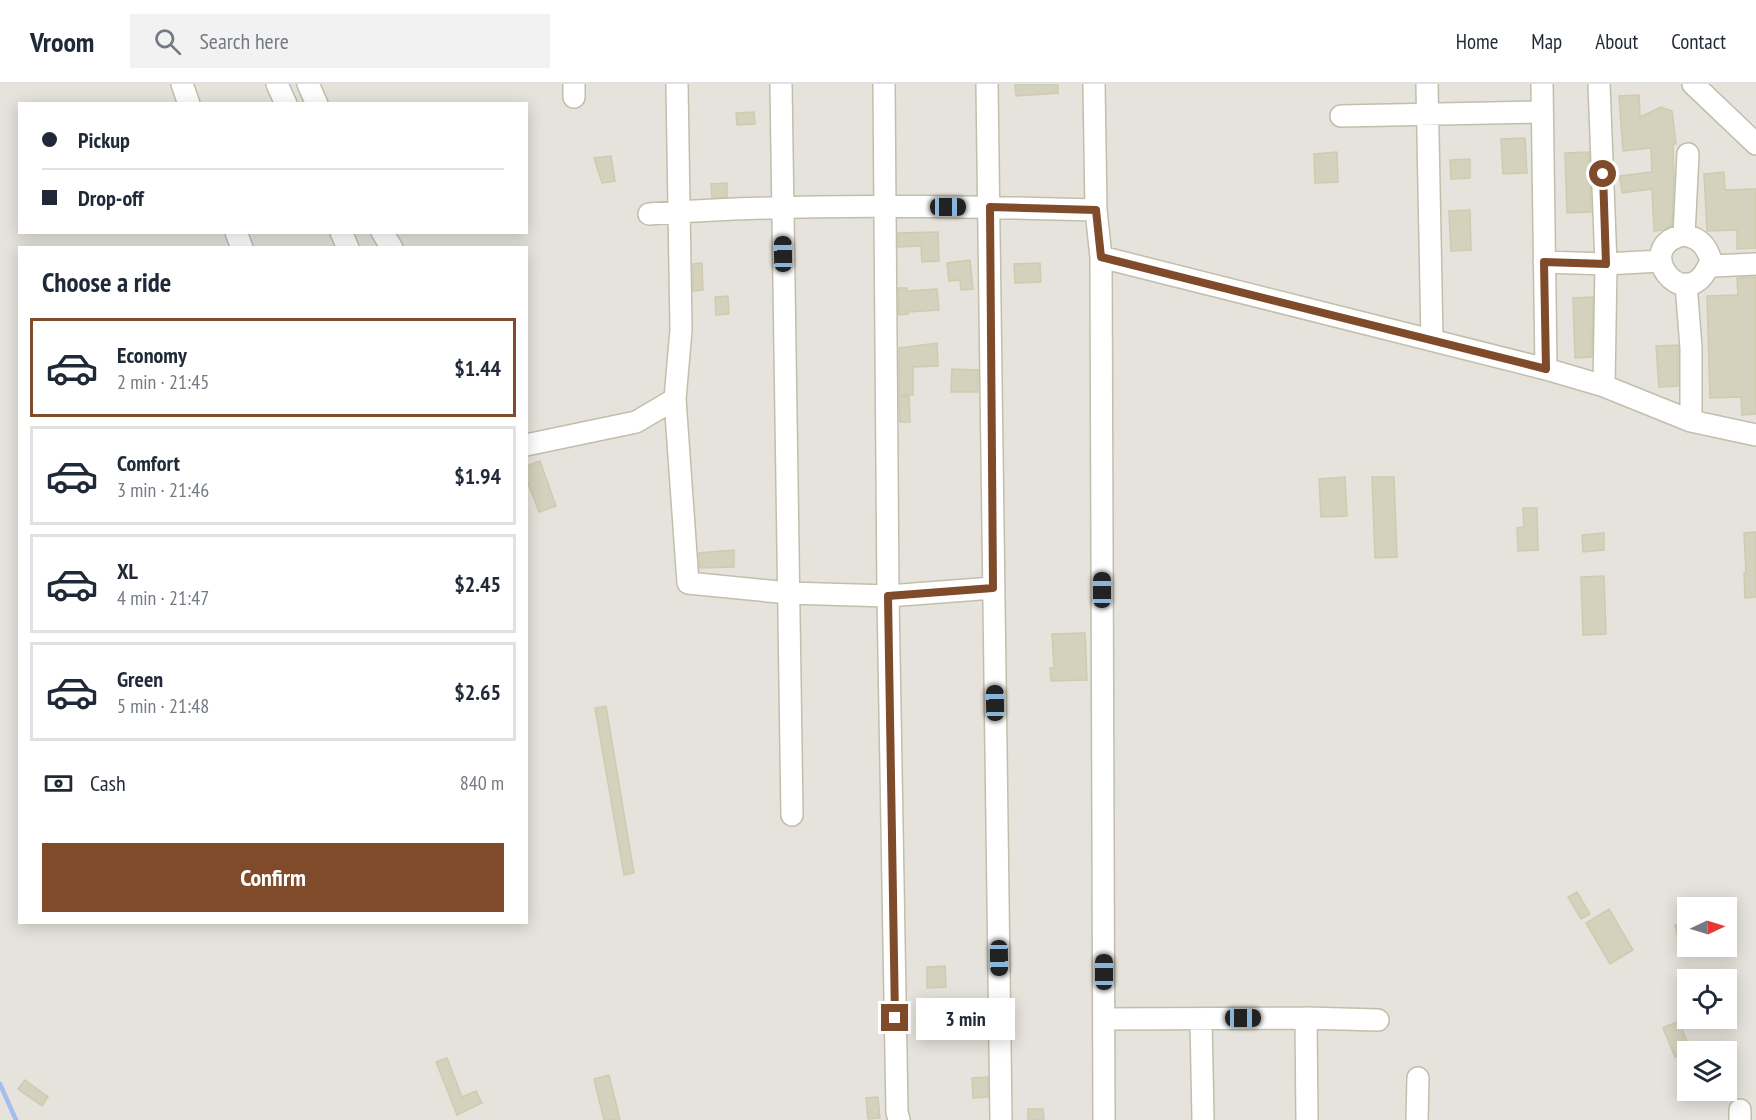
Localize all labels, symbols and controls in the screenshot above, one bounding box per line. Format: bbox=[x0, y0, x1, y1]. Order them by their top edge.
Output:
search box bbox=[130, 14, 550, 68]
text: Vroom bbox=[30, 23, 94, 60]
icon: search bbox=[151, 25, 184, 58]
text: Search here bbox=[199, 27, 289, 55]
text: Home bbox=[1456, 28, 1498, 55]
text: Map bbox=[1531, 28, 1562, 55]
text: About bbox=[1595, 28, 1638, 55]
text: Contact bbox=[1671, 28, 1726, 55]
text: Pickup bbox=[78, 126, 130, 154]
route start bbox=[1589, 160, 1616, 187]
text: Drop-off bbox=[78, 184, 144, 212]
car bbox=[930, 198, 966, 216]
car bbox=[774, 236, 792, 272]
text: Choose a ride bbox=[42, 265, 171, 299]
icon: car bbox=[45, 341, 99, 395]
text: Economy bbox=[117, 341, 187, 369]
text: $1.44 bbox=[454, 354, 501, 382]
text: 2 min · 21:45 bbox=[117, 369, 209, 395]
icon: car bbox=[45, 449, 99, 503]
text: Comfort bbox=[117, 449, 180, 477]
text: $1.94 bbox=[454, 462, 501, 490]
text: 3 min · 21:46 bbox=[117, 477, 209, 503]
icon: car bbox=[45, 557, 99, 611]
text: XL bbox=[117, 557, 138, 585]
text: $2.45 bbox=[454, 570, 501, 598]
car bbox=[1093, 572, 1111, 608]
text: 4 min · 21:47 bbox=[117, 585, 209, 611]
icon: car bbox=[45, 665, 99, 719]
text: Green bbox=[117, 665, 163, 693]
text: $2.65 bbox=[454, 678, 501, 706]
car bbox=[986, 685, 1004, 721]
text: 5 min · 21:48 bbox=[117, 693, 209, 719]
icon: cash bbox=[42, 767, 75, 800]
text: Cash bbox=[90, 769, 126, 797]
text: 840 m bbox=[460, 770, 504, 796]
button: Confirm bbox=[42, 843, 504, 912]
north arrow bbox=[1677, 897, 1737, 957]
map controls bbox=[1677, 897, 1737, 1101]
car bbox=[990, 940, 1008, 976]
car bbox=[1095, 954, 1113, 990]
button: locate bbox=[1677, 969, 1737, 1029]
callout: 3 min bbox=[916, 997, 1015, 1039]
route end bbox=[881, 1004, 908, 1031]
text: 3 min bbox=[945, 1006, 986, 1032]
car bbox=[1225, 1009, 1261, 1027]
button: layers bbox=[1677, 1041, 1737, 1101]

